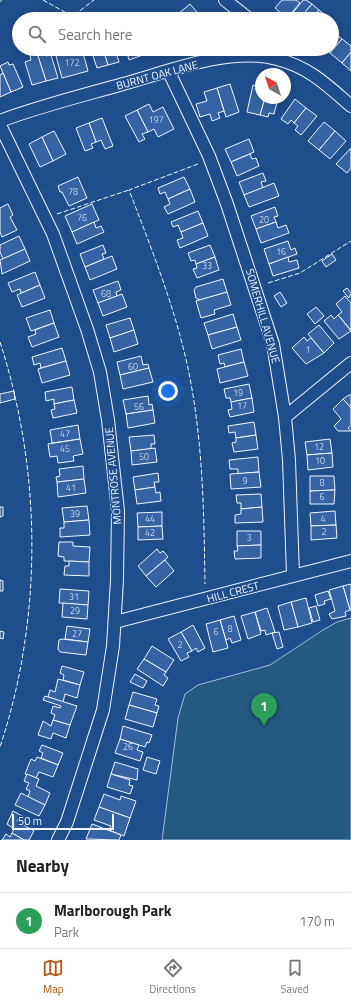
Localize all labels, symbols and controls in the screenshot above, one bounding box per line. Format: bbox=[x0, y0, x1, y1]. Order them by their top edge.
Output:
search box bbox=[12, 12, 339, 56]
icon: search bbox=[26, 23, 48, 45]
text: Search here bbox=[58, 23, 132, 46]
house number: 172 bbox=[64, 56, 80, 69]
street label: BURNT OAK LANE bbox=[114, 56, 200, 94]
north arrow bbox=[255, 68, 291, 104]
house number: 197 bbox=[148, 113, 164, 126]
house number: 78 bbox=[68, 185, 78, 198]
house number: 76 bbox=[77, 211, 87, 224]
house number: 20 bbox=[259, 213, 269, 226]
house number: 16 bbox=[276, 245, 286, 258]
house number: 33 bbox=[202, 259, 212, 272]
street label: SOMERHILL AVENUE bbox=[242, 267, 284, 365]
house number: 68 bbox=[101, 287, 111, 300]
house number: 1 bbox=[305, 343, 311, 356]
house number: 60 bbox=[128, 360, 138, 373]
your location bbox=[158, 381, 178, 401]
house number: 19 bbox=[233, 386, 243, 399]
house number: 17 bbox=[237, 399, 247, 412]
house number: 56 bbox=[134, 400, 144, 413]
house number: 47 bbox=[60, 427, 70, 440]
street label: MONTROSE AVENUE bbox=[101, 427, 125, 525]
house number: 12 bbox=[314, 440, 324, 453]
house number: 45 bbox=[60, 442, 70, 455]
house number: 50 bbox=[139, 450, 149, 463]
house number: 10 bbox=[315, 454, 325, 467]
house number: 9 bbox=[242, 474, 248, 487]
house number: 8 bbox=[319, 476, 325, 489]
house number: 41 bbox=[66, 481, 76, 494]
house number: 6 bbox=[319, 490, 325, 503]
house number: 39 bbox=[70, 507, 80, 520]
house number: 44 bbox=[145, 512, 155, 525]
house number: 4 bbox=[320, 512, 326, 525]
house number: 2 bbox=[321, 525, 327, 538]
house number: 42 bbox=[145, 526, 155, 539]
house number: 3 bbox=[246, 531, 252, 544]
street label: HILL CREST bbox=[205, 577, 261, 607]
house number: 31 bbox=[69, 590, 79, 603]
house number: 29 bbox=[70, 604, 80, 617]
house number: 8 bbox=[227, 622, 233, 635]
house number: 6 bbox=[213, 625, 219, 638]
house number: 27 bbox=[72, 627, 82, 640]
house number: 2 bbox=[177, 638, 183, 651]
pin: 1 bbox=[251, 693, 277, 726]
house number: 26 bbox=[123, 740, 133, 753]
scale bar bbox=[12, 812, 114, 831]
text: 50 m bbox=[18, 813, 42, 829]
text: Nearby bbox=[16, 853, 69, 879]
text: Marlborough Park bbox=[54, 899, 172, 922]
text: 1 bbox=[25, 911, 33, 931]
text: 170 m bbox=[299, 911, 335, 931]
text: Park bbox=[54, 922, 79, 942]
tab: Map bbox=[42, 957, 64, 997]
tab: Directions bbox=[149, 957, 196, 997]
tab: Saved bbox=[281, 957, 309, 997]

